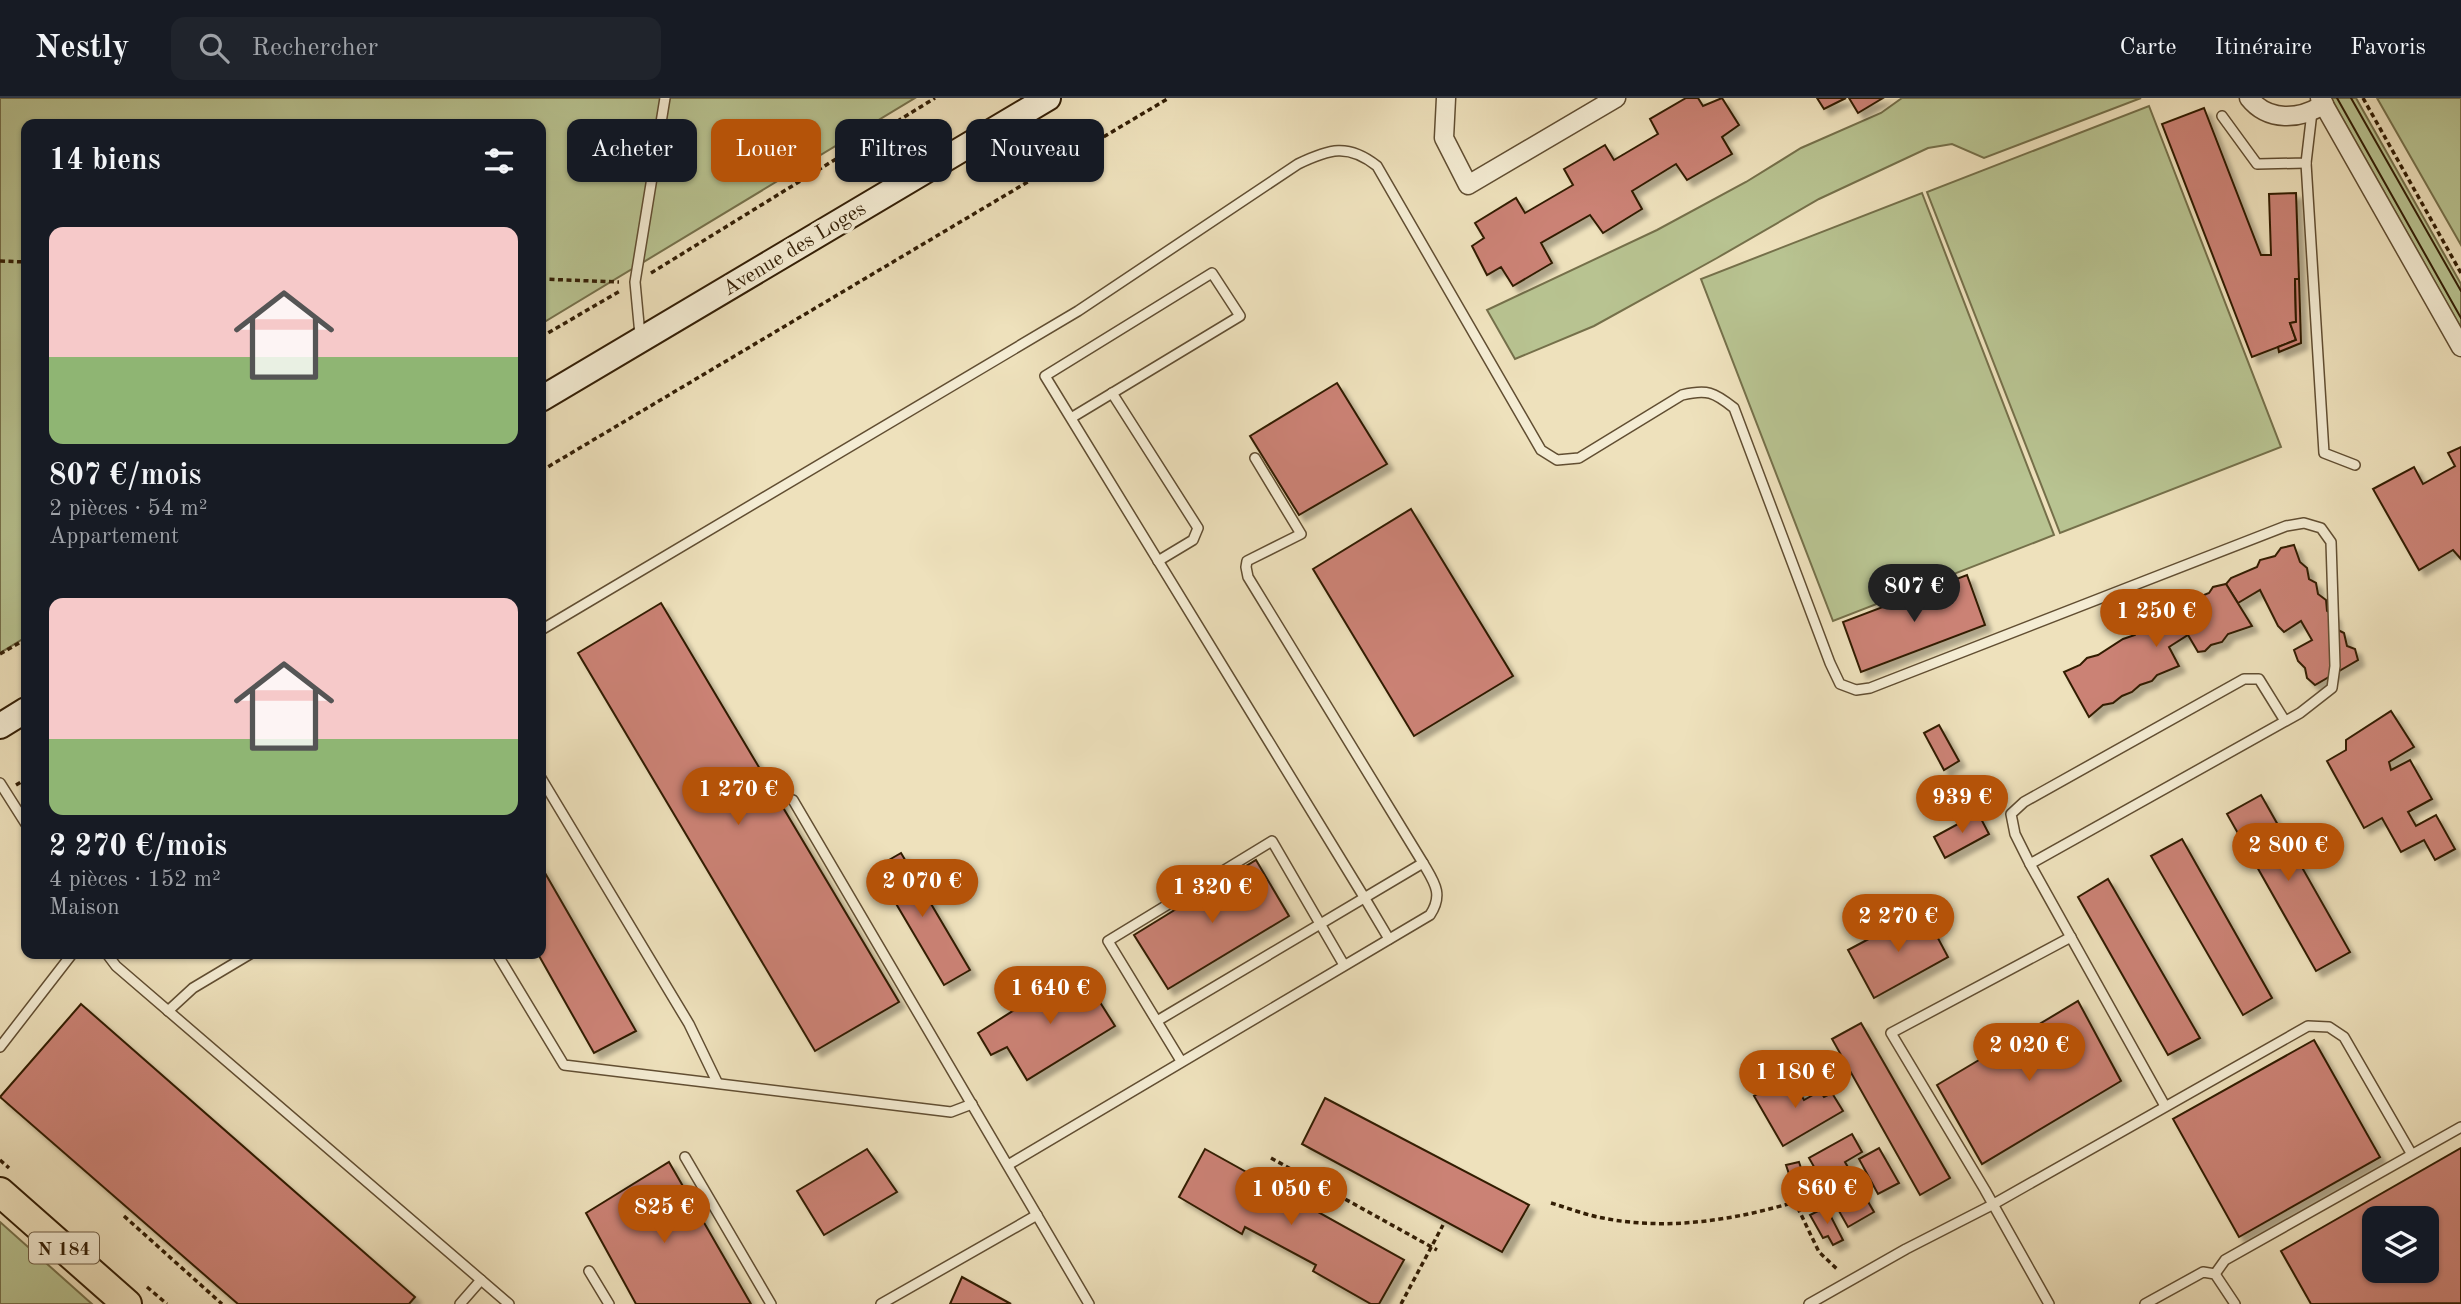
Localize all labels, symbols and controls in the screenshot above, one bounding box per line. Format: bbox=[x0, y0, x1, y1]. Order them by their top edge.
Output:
search box bbox=[171, 17, 661, 80]
icon: search bbox=[195, 29, 233, 67]
text: Nestly bbox=[35, 32, 129, 65]
text: Rechercher bbox=[251, 35, 378, 61]
text: Carte bbox=[2119, 36, 2177, 60]
text: Itinéraire bbox=[2215, 36, 2312, 60]
text: Favoris bbox=[2350, 36, 2426, 60]
chip: Acheter bbox=[567, 119, 697, 182]
chip: Louer bbox=[711, 119, 821, 182]
chip: Filtres bbox=[835, 119, 952, 182]
chip: Nouveau bbox=[966, 119, 1104, 182]
icon: filters bbox=[480, 142, 518, 180]
text: 14 biens bbox=[49, 146, 161, 176]
street label: Avenue des Loges bbox=[720, 198, 870, 300]
icon: home bbox=[221, 272, 347, 398]
text: 807 €/mois bbox=[49, 461, 201, 491]
text: 2 pièces · 54 m² bbox=[49, 497, 208, 520]
text: Appartement bbox=[49, 525, 179, 548]
pin: 807 € bbox=[1865, 564, 1963, 624]
text: 807 € bbox=[1884, 575, 1944, 598]
pin: 1 250 € bbox=[2091, 589, 2221, 649]
text: 1 250 € bbox=[2116, 600, 2196, 623]
icon: home bbox=[221, 643, 347, 769]
pin: 1 270 € bbox=[673, 768, 803, 827]
pin: 939 € bbox=[1913, 776, 2011, 835]
text: 1 270 € bbox=[698, 778, 778, 801]
text: 939 € bbox=[1932, 786, 1992, 809]
pin: 2 800 € bbox=[2223, 824, 2353, 883]
text: 2 270 €/mois bbox=[49, 832, 227, 862]
text: 2 800 € bbox=[2248, 834, 2328, 857]
pin: 2 070 € bbox=[857, 860, 987, 919]
pin: 1 320 € bbox=[1147, 866, 1277, 925]
text: 4 pièces · 152 m² bbox=[49, 868, 221, 891]
text: 2 070 € bbox=[882, 870, 962, 893]
text: 1 320 € bbox=[1172, 876, 1252, 899]
pin: 2 270 € bbox=[1833, 894, 1963, 954]
text: Maison bbox=[49, 896, 120, 919]
text: 2 270 € bbox=[1858, 905, 1938, 928]
pin: 1 640 € bbox=[985, 967, 1115, 1026]
text: 1 640 € bbox=[1010, 977, 1090, 1000]
pin: 2 020 € bbox=[1964, 1024, 2094, 1083]
text: 2 020 € bbox=[1989, 1034, 2069, 1057]
pin: 1 180 € bbox=[1730, 1051, 1860, 1110]
text: 1 180 € bbox=[1755, 1061, 1835, 1084]
pin: 860 € bbox=[1778, 1166, 1876, 1226]
pin: 1 050 € bbox=[1226, 1168, 1356, 1227]
text: 860 € bbox=[1797, 1177, 1857, 1200]
text: 1 050 € bbox=[1251, 1178, 1331, 1201]
pin: 825 € bbox=[615, 1186, 713, 1245]
text: 825 € bbox=[634, 1196, 694, 1219]
map controls bbox=[2362, 1206, 2439, 1283]
button: layers bbox=[2362, 1206, 2439, 1283]
road number: N 184 bbox=[29, 1232, 99, 1264]

